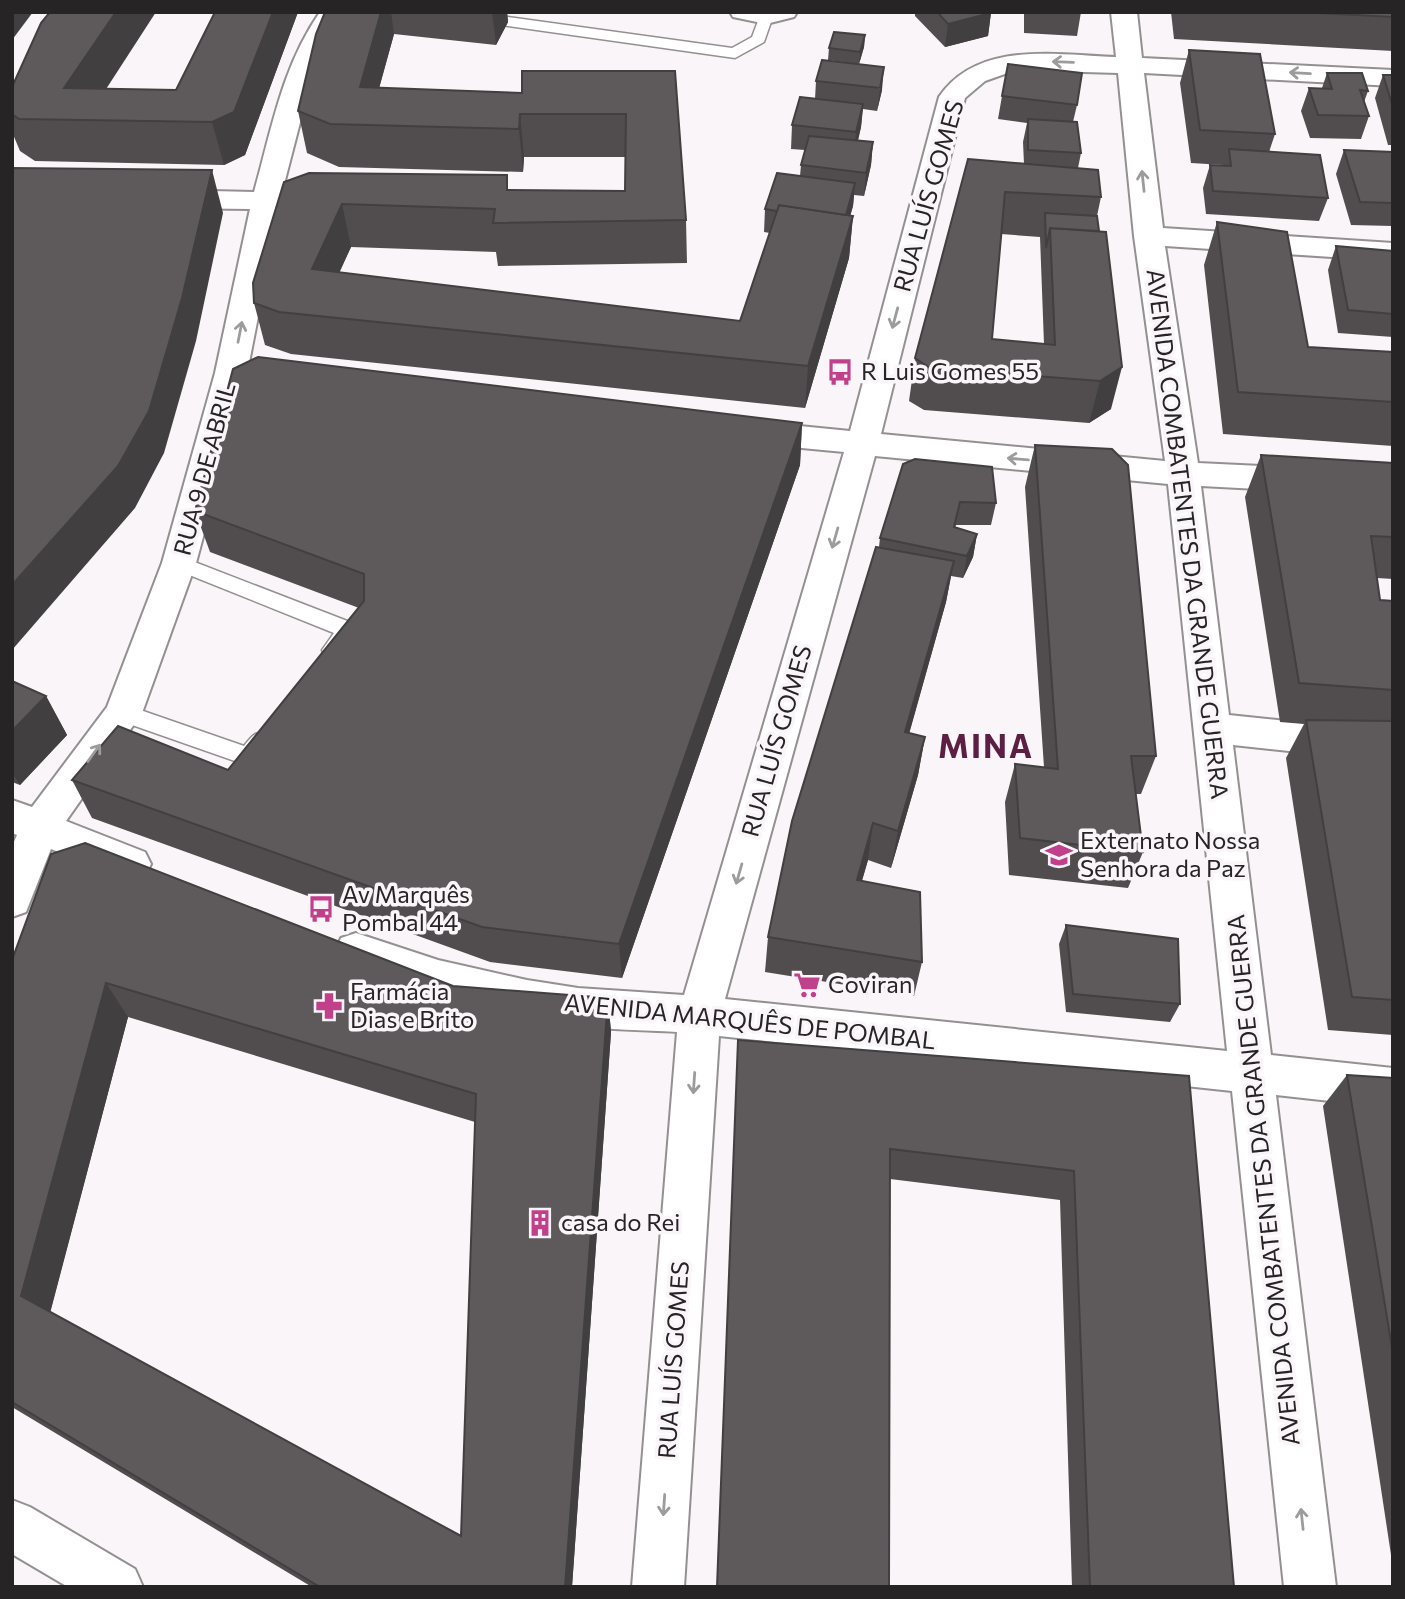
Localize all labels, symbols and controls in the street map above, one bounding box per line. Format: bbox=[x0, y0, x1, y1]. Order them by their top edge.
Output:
one-way arrow bbox=[1051, 56, 1074, 69]
one-way arrow bbox=[1289, 67, 1312, 80]
street label: RUA LUÍS GOMES bbox=[886, 96, 969, 295]
one-way arrow bbox=[1136, 170, 1149, 193]
street label: AVENIDA COMBATENTES DA GRANDE GUERRA bbox=[1142, 267, 1235, 801]
one-way arrow bbox=[888, 306, 901, 329]
one-way arrow bbox=[233, 321, 247, 344]
place label: R Luis Gomes 55 bbox=[861, 356, 1039, 385]
bus stop icon: R Luis Gomes 55 bbox=[825, 357, 855, 387]
street label: RUA 9 DE ABRIL bbox=[167, 379, 241, 558]
one-way arrow bbox=[1007, 452, 1030, 465]
one-way arrow bbox=[828, 526, 841, 549]
street label: RUA LUÍS GOMES bbox=[734, 641, 817, 840]
district label: MINA bbox=[938, 725, 1034, 765]
one-way arrow bbox=[87, 744, 101, 763]
place label: Externato Nossa Senhora da Paz bbox=[1080, 825, 1260, 882]
school or university icon: Externato Nossa Senhora da Paz bbox=[1044, 840, 1074, 870]
one-way arrow bbox=[731, 863, 744, 885]
place label: Av Marquês Pombal 44 bbox=[342, 879, 470, 936]
bus stop icon: Av Marquês Pombal 44 bbox=[306, 894, 336, 924]
street label: AVENIDA COMBATENTES DA GRANDE GUERRA bbox=[1220, 913, 1305, 1447]
place label: Coviran bbox=[828, 969, 913, 998]
supermarket icon: Coviran bbox=[792, 970, 822, 1000]
place label: Farmácia Dias e Brito bbox=[350, 976, 474, 1033]
street label: AVENIDA MARQUÊS DE POMBAL bbox=[563, 987, 937, 1054]
pharmacy icon: Farmácia Dias e Brito bbox=[314, 991, 344, 1021]
one-way arrow bbox=[687, 1071, 700, 1094]
place label: casa do Rei bbox=[561, 1207, 680, 1236]
building icon: casa do Rei bbox=[525, 1208, 555, 1238]
street label: RUA LUÍS GOMES bbox=[651, 1260, 694, 1460]
one-way arrow bbox=[657, 1494, 670, 1516]
one-way arrow bbox=[1296, 1508, 1309, 1531]

